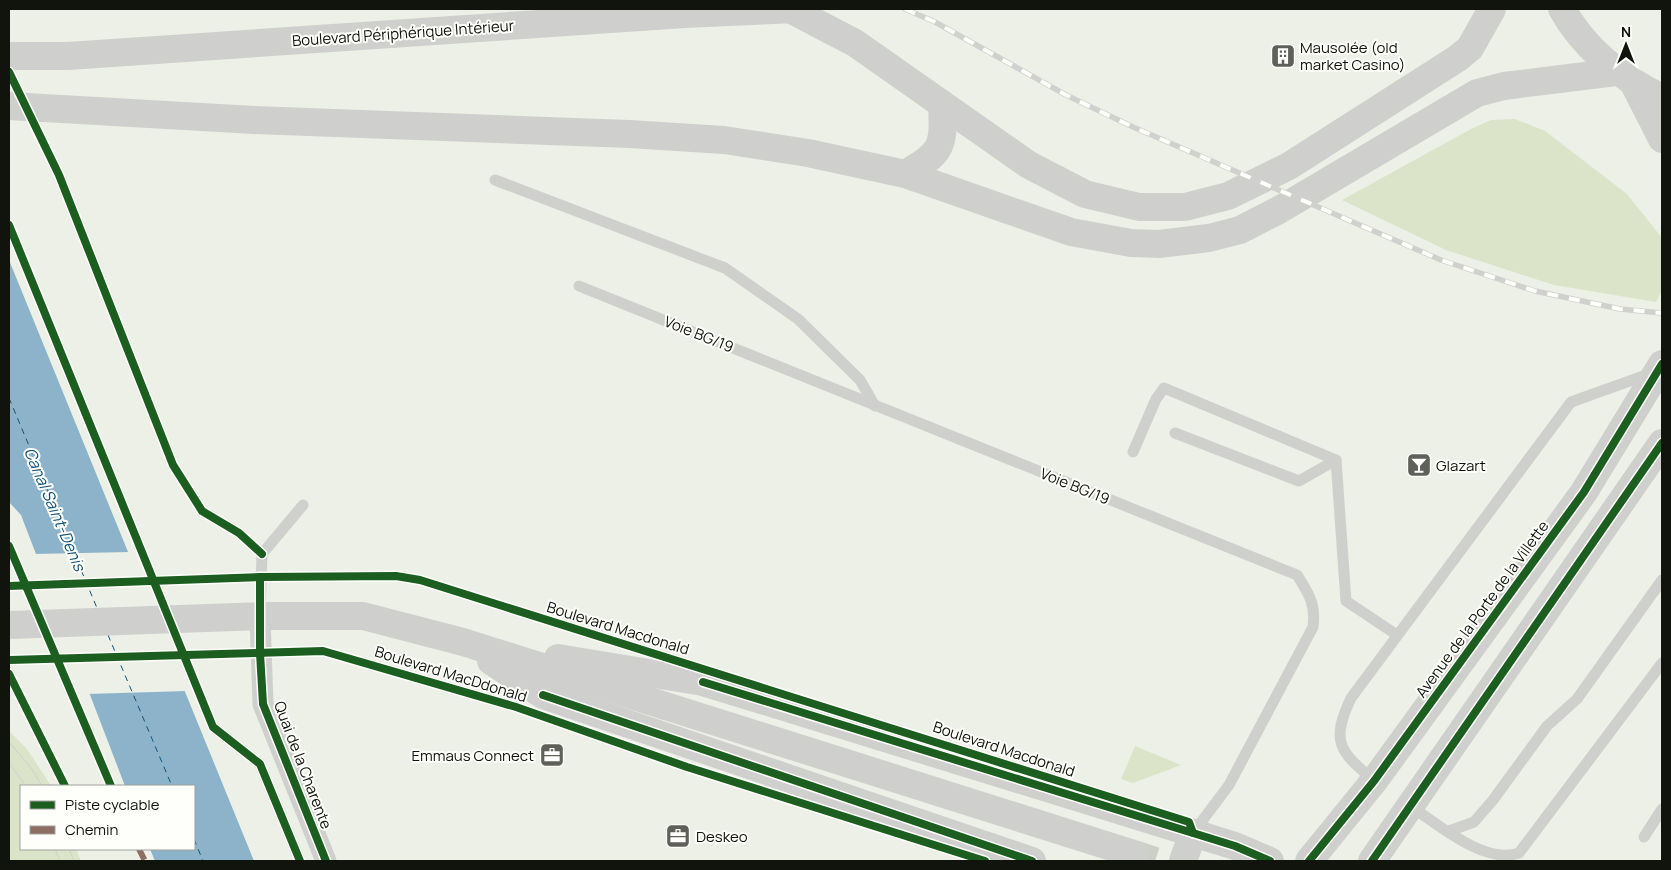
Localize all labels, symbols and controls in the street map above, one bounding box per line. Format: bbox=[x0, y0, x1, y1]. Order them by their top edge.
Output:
street label: Boulevard Périphérique Intérieur bbox=[291, 15, 515, 51]
north arrow bbox=[1601, 20, 1651, 70]
text: N bbox=[1621, 22, 1631, 41]
place label: Mausolée (old market Casino) bbox=[1300, 37, 1406, 75]
building icon: Mausolée (old market Casino) bbox=[1270, 43, 1296, 69]
street label: Voie BG/19 bbox=[661, 311, 737, 357]
water label: Canal Saint-Denis bbox=[19, 444, 92, 576]
bar icon: Glazart bbox=[1406, 452, 1432, 478]
place label: Glazart bbox=[1436, 455, 1486, 476]
street label: Voie BG/19 bbox=[1037, 463, 1113, 509]
street label: Avenue de la Porte de la Villette bbox=[1411, 516, 1554, 702]
street label: Boulevard Macdonald bbox=[544, 596, 692, 660]
street label: Boulevard MacDdonald bbox=[372, 641, 530, 707]
street label: Quai de la Charente bbox=[269, 698, 337, 832]
street label: Boulevard Macdonald bbox=[930, 716, 1078, 782]
office icon: Emmaus Connect bbox=[539, 742, 565, 768]
place label: Emmaus Connect bbox=[411, 745, 534, 766]
legend bbox=[20, 785, 195, 850]
text: Piste cyclable bbox=[65, 794, 160, 815]
text: Chemin bbox=[65, 819, 118, 840]
office icon: Deskeo bbox=[665, 823, 691, 849]
place label: Deskeo bbox=[696, 826, 748, 847]

